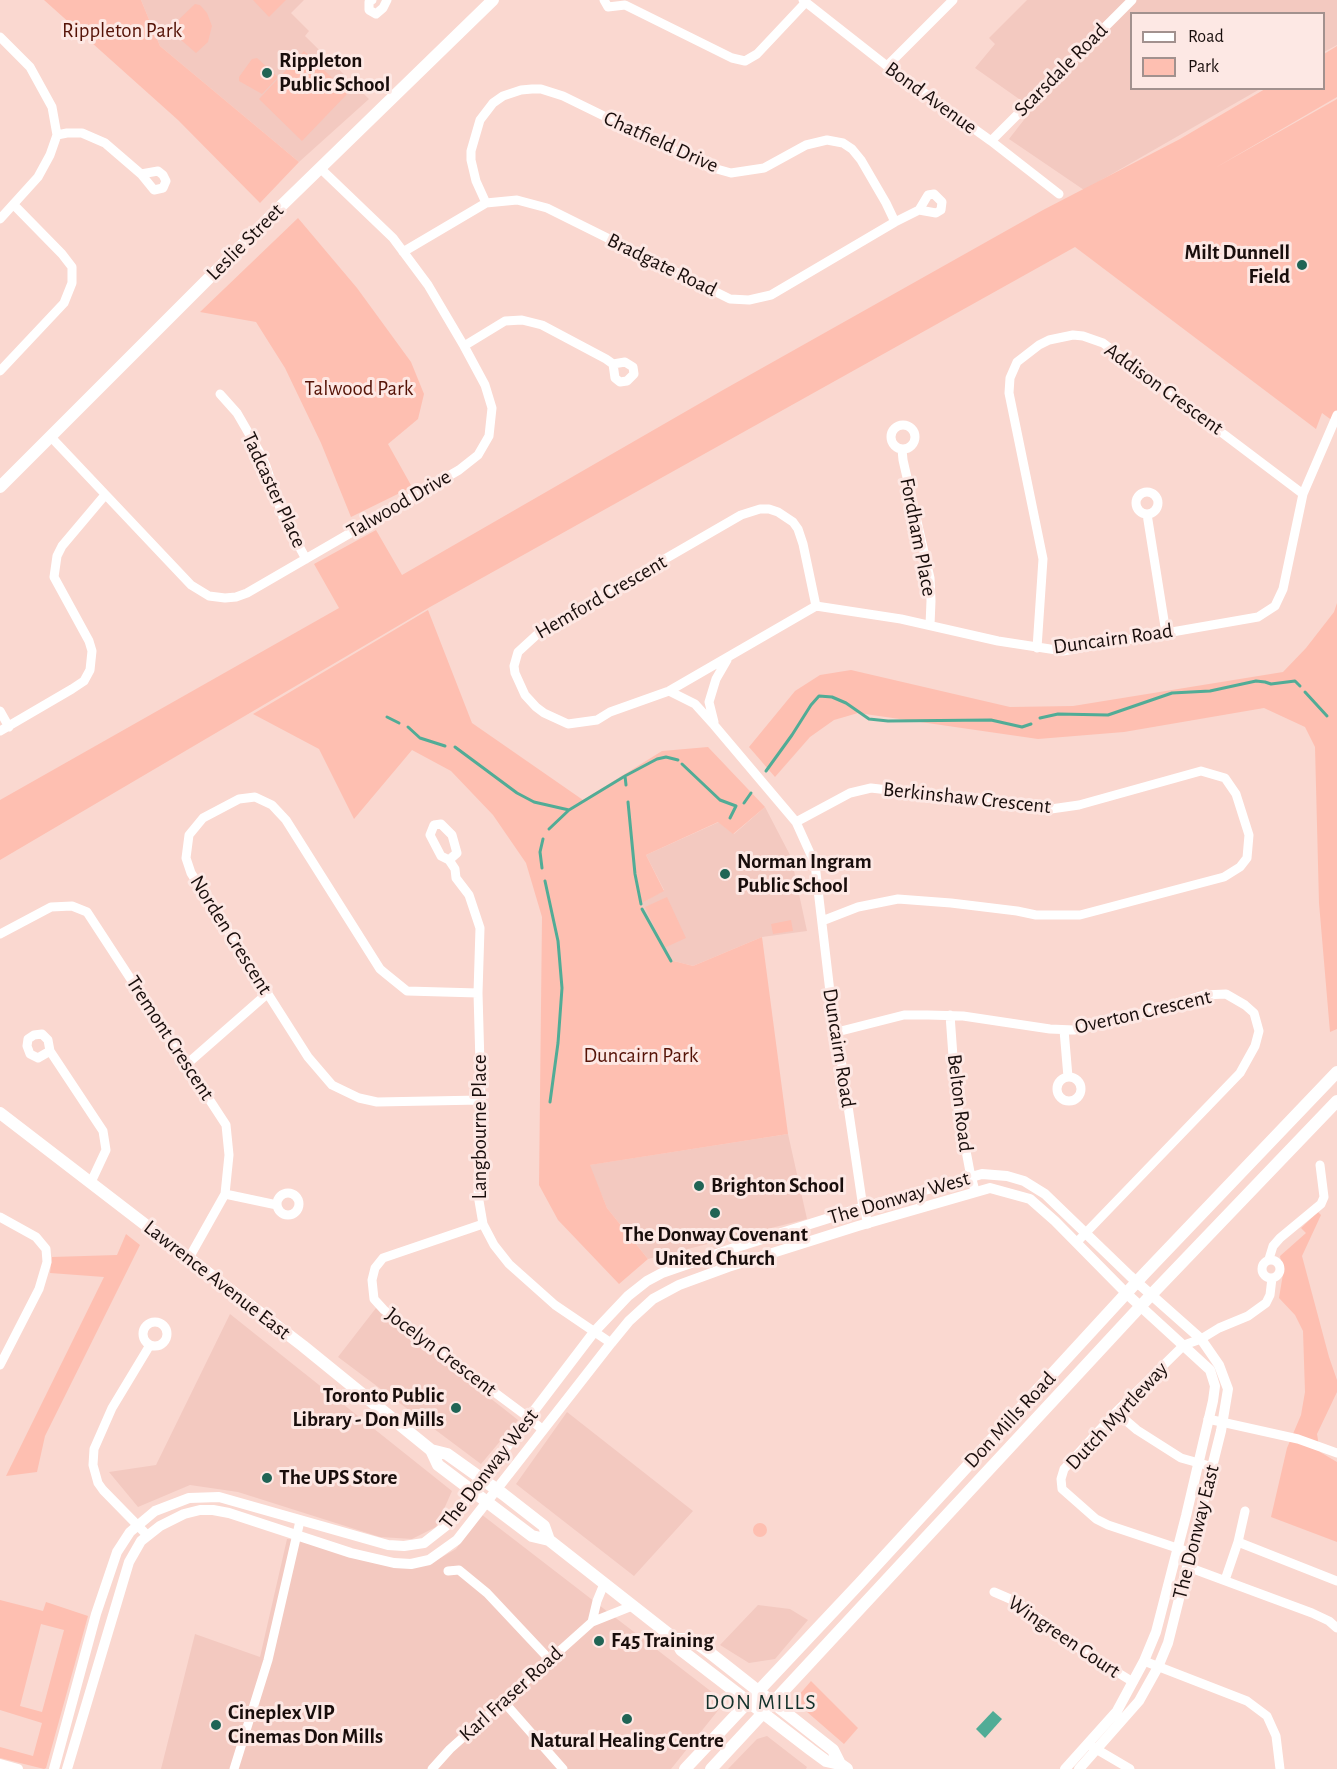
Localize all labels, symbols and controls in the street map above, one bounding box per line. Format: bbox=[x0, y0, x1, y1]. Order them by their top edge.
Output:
legend bbox=[1130, 12, 1325, 90]
park label: Rippleton Park bbox=[62, 18, 182, 44]
street label: Scarsdale Road bbox=[1009, 18, 1113, 122]
text: Road bbox=[1188, 28, 1224, 46]
place label: Rippleton Public School bbox=[279, 48, 390, 98]
street label: Bond Avenue bbox=[880, 56, 982, 140]
text: Park bbox=[1188, 58, 1219, 76]
marker: Rippleton Public School bbox=[260, 66, 274, 80]
street label: Chatfield Drive bbox=[600, 106, 722, 178]
street label: Leslie Street bbox=[201, 198, 289, 286]
street label: Bradgate Road bbox=[603, 228, 721, 302]
place label: Milt Dunnell Field bbox=[1184, 240, 1290, 290]
marker: Milt Dunnell Field bbox=[1295, 258, 1309, 272]
street label: Addison Crescent bbox=[1100, 337, 1228, 441]
park label: Talwood Park bbox=[305, 376, 413, 402]
street label: Tadcaster Place bbox=[236, 428, 312, 552]
street label: Talwood Drive bbox=[342, 464, 456, 544]
street label: Fordham Place bbox=[894, 476, 942, 598]
street label: Hemford Crescent bbox=[531, 549, 671, 645]
street label: Duncairn Road bbox=[1052, 618, 1174, 660]
street label: Berkinshaw Crescent bbox=[882, 777, 1052, 819]
place label: Norman Ingram Public School bbox=[737, 849, 872, 899]
marker: Norman Ingram Public School bbox=[718, 867, 732, 881]
street label: Norden Crescent bbox=[184, 871, 278, 999]
street label: Tremont Crescent bbox=[120, 971, 220, 1105]
street label: Overton Crescent bbox=[1072, 984, 1214, 1040]
street label: Duncairn Road bbox=[817, 987, 861, 1109]
park label: Duncairn Park bbox=[584, 1043, 698, 1069]
street label: Belton Road bbox=[941, 1053, 979, 1153]
street label: Langbourne Place bbox=[467, 1054, 493, 1200]
street label: The Donway West bbox=[825, 1166, 973, 1230]
place label: Brighton School bbox=[711, 1173, 845, 1199]
marker: Brighton School bbox=[692, 1179, 706, 1193]
marker: The Donway Covenant United Church bbox=[708, 1206, 722, 1220]
street label: Lawrence Avenue East bbox=[139, 1215, 295, 1345]
place label: The Donway Covenant United Church bbox=[622, 1222, 808, 1272]
street label: Jocelyn Crescent bbox=[380, 1302, 502, 1402]
street label: Dutch Myrtleway bbox=[1060, 1357, 1174, 1475]
street label: Don Mills Road bbox=[959, 1366, 1061, 1474]
place label: Toronto Public Library - Don Mills bbox=[292, 1383, 444, 1433]
marker: Toronto Public Library - Don Mills bbox=[449, 1401, 463, 1415]
street label: The Donway West bbox=[434, 1404, 544, 1534]
street label: The Donway East bbox=[1167, 1462, 1225, 1602]
place label: The UPS Store bbox=[279, 1465, 397, 1491]
marker: The UPS Store bbox=[260, 1471, 274, 1485]
street label: Wingreen Court bbox=[1003, 1590, 1125, 1684]
place label: F45 Training bbox=[611, 1628, 714, 1654]
marker: F45 Training bbox=[592, 1634, 606, 1648]
street label: Karl Fraser Road bbox=[454, 1641, 568, 1747]
district label: DON MILLS bbox=[705, 1689, 817, 1715]
place label: Cineplex VIP Cinemas Don Mills bbox=[228, 1700, 383, 1750]
marker: Natural Healing Centre bbox=[620, 1712, 634, 1726]
marker: Cineplex VIP Cinemas Don Mills bbox=[209, 1718, 223, 1732]
place label: Natural Healing Centre bbox=[530, 1728, 724, 1754]

